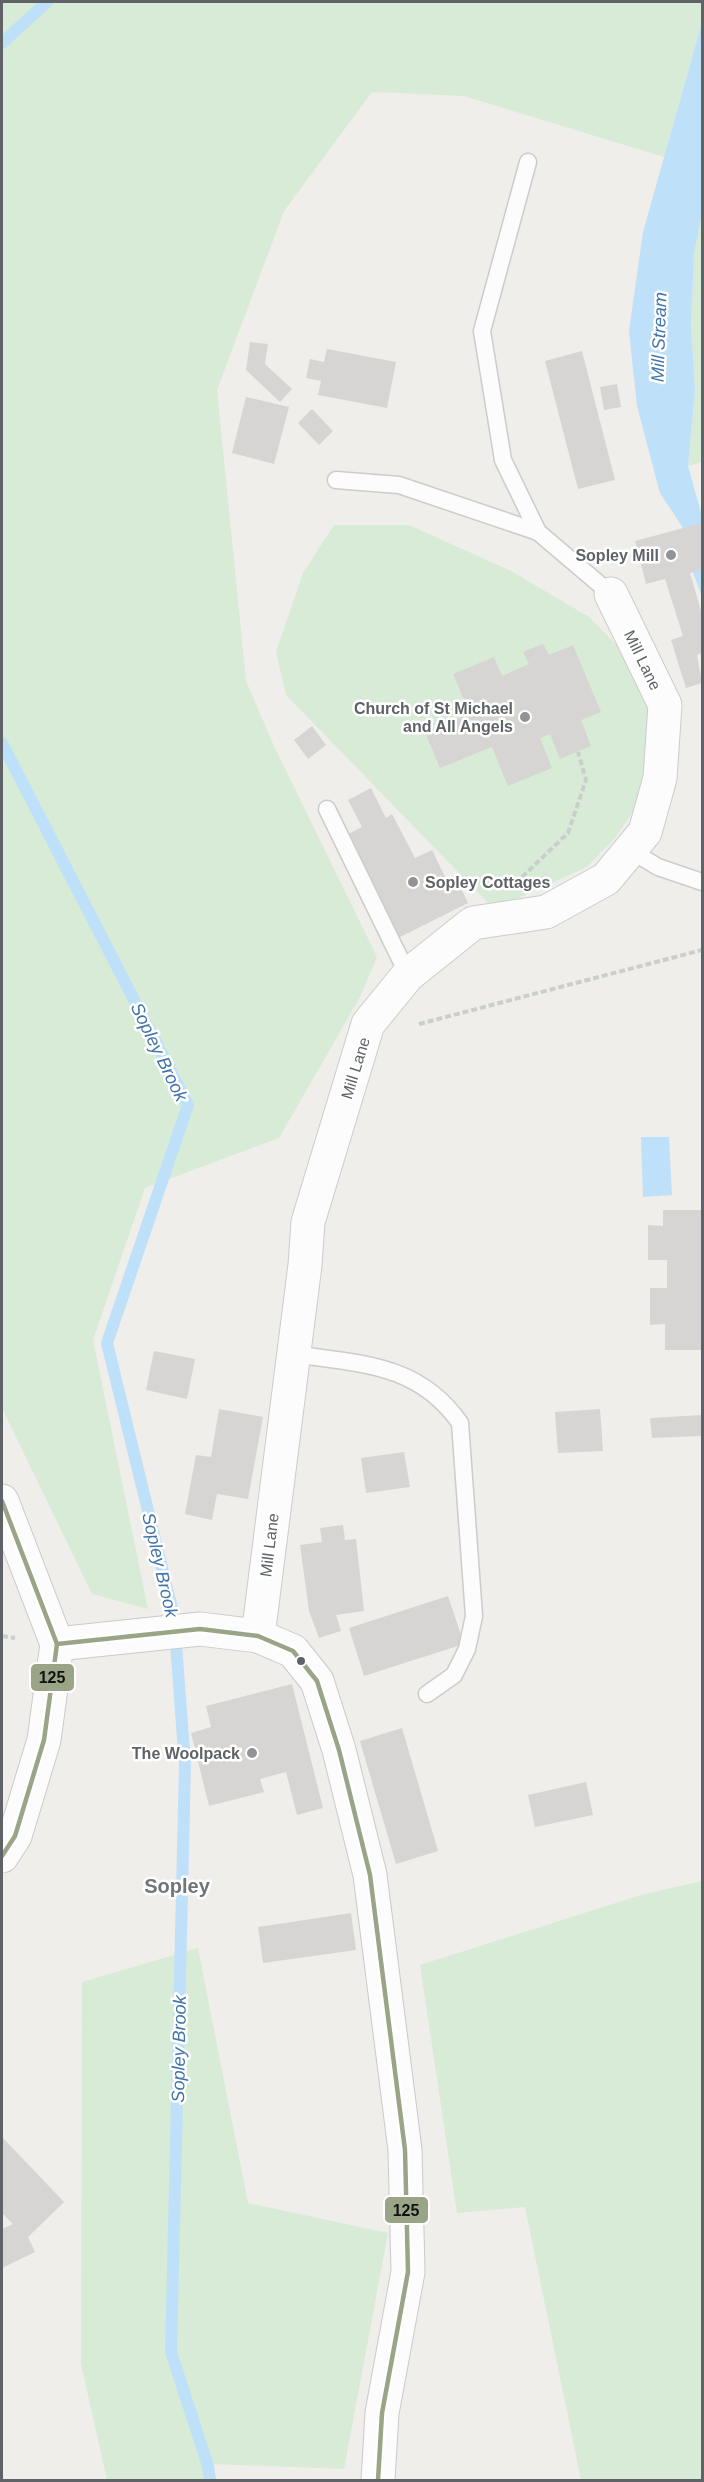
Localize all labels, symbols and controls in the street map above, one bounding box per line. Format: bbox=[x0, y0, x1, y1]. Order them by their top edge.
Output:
water label: Mill Stream bbox=[647, 292, 671, 382]
place label: Sopley Mill bbox=[575, 547, 659, 564]
marker: Sopley Mill bbox=[664, 548, 678, 562]
street label: Mill Lane bbox=[621, 628, 664, 693]
place label: Church of St Michael and All Angels bbox=[354, 700, 513, 735]
marker: Church of St Michael and All Angels bbox=[518, 710, 532, 724]
place label: Sopley Cottages bbox=[425, 874, 550, 891]
marker: Sopley Cottages bbox=[406, 875, 420, 889]
water label: Sopley Brook bbox=[127, 1000, 192, 1105]
street label: Mill Lane bbox=[338, 1035, 373, 1101]
water label: Sopley Brook bbox=[138, 1511, 182, 1620]
street label: Mill Lane bbox=[257, 1512, 282, 1578]
unlabelled marker bbox=[295, 1655, 307, 1667]
line badge: 125 bbox=[30, 1663, 75, 1692]
text: 125 bbox=[39, 1669, 65, 1686]
place label: The Woolpack bbox=[132, 1745, 240, 1762]
marker: The Woolpack bbox=[245, 1746, 259, 1760]
district label: Sopley bbox=[144, 1875, 211, 1897]
water label: Sopley Brook bbox=[168, 1994, 190, 2103]
line badge: 125 bbox=[384, 2196, 429, 2224]
text: 125 bbox=[393, 2202, 419, 2219]

